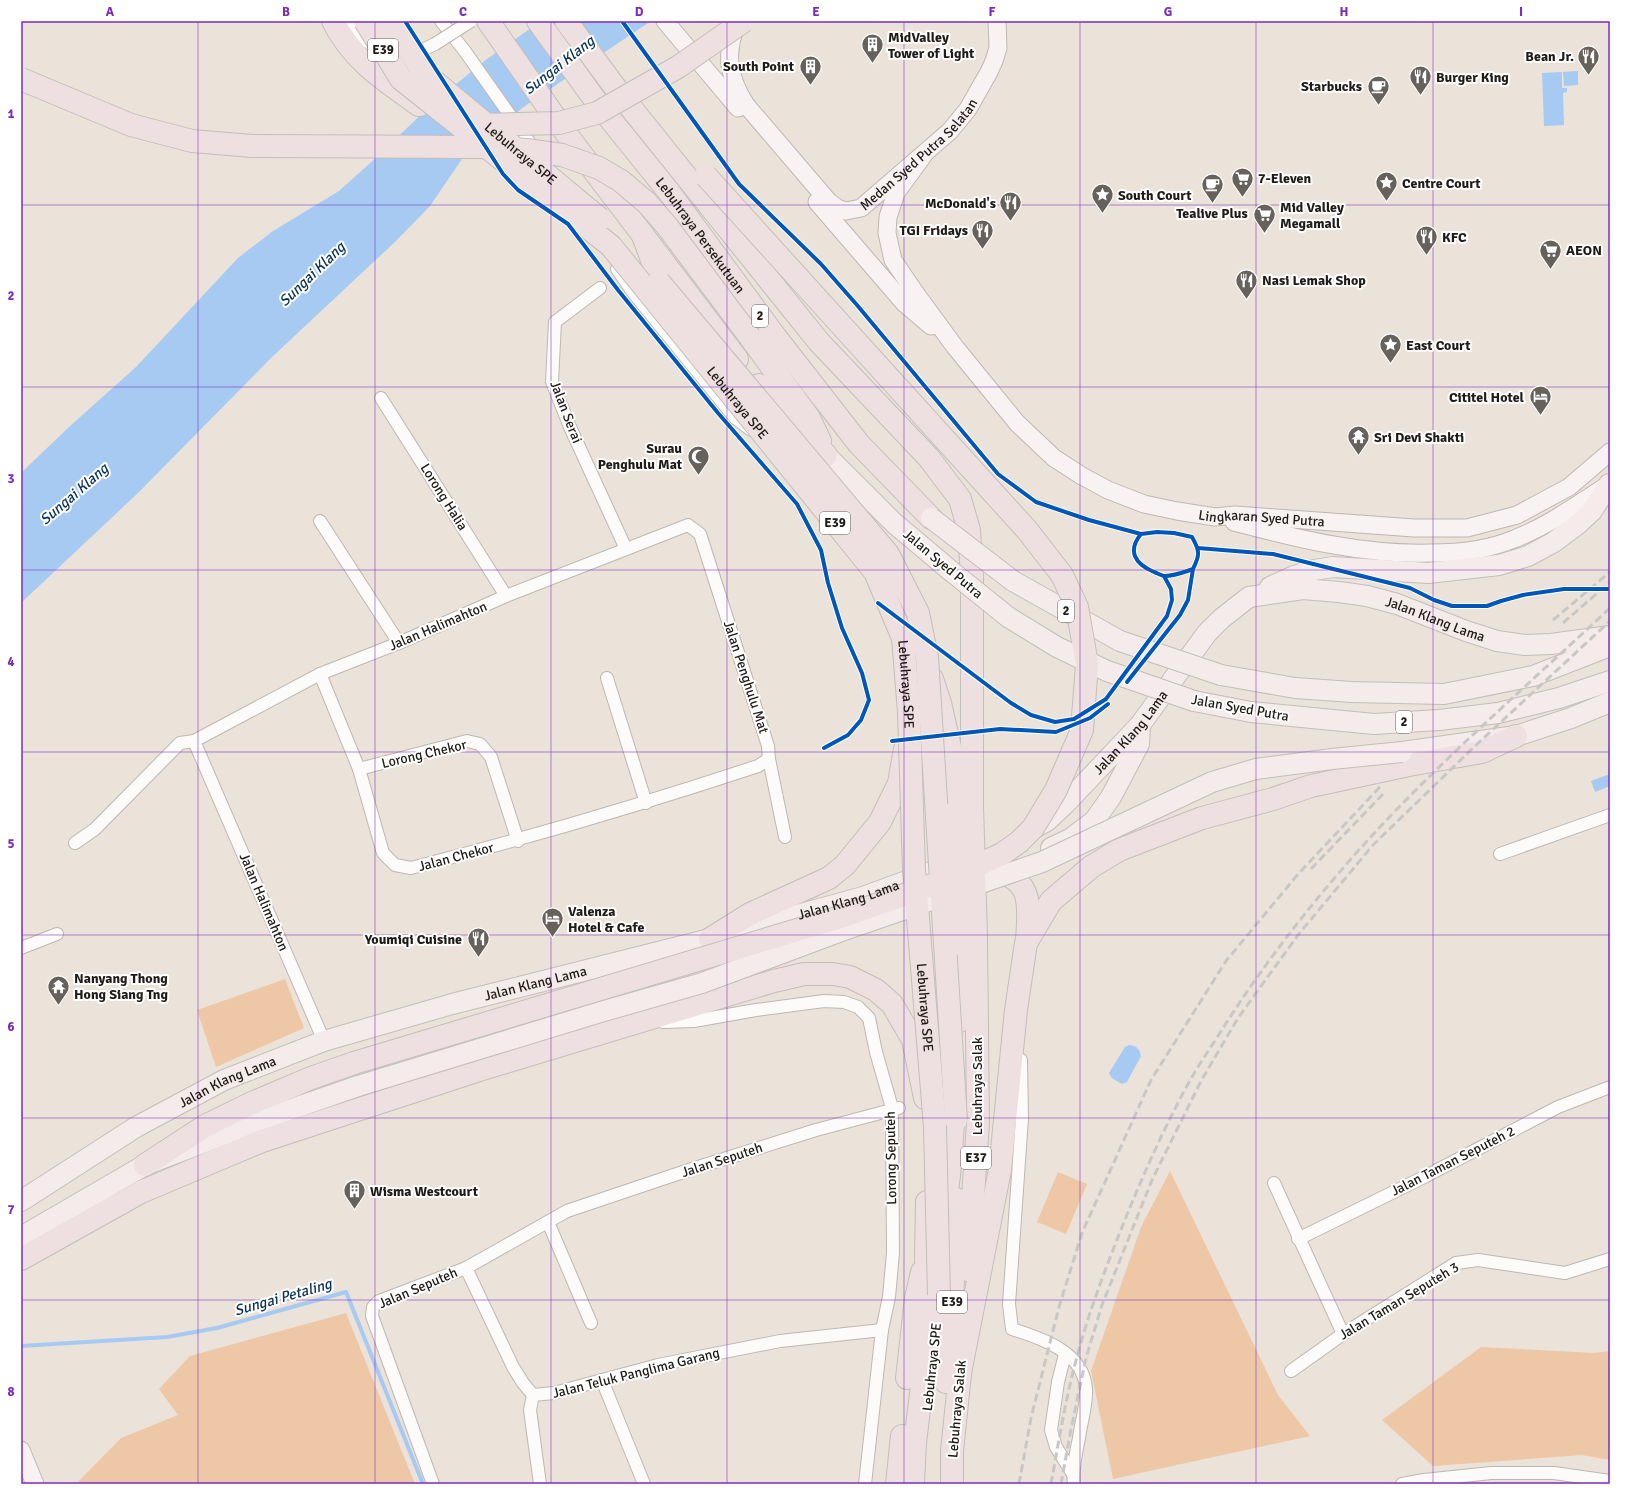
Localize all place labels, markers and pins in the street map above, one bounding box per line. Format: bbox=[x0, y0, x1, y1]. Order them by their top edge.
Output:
place label: MidValley Tower of Light bbox=[888, 29, 975, 62]
building icon: MidValley Tower of Light bbox=[860, 32, 886, 65]
restaurant icon: Bean Jr. bbox=[1576, 43, 1602, 76]
place label: Bean Jr. bbox=[1525, 48, 1574, 65]
building icon: South Point bbox=[797, 53, 823, 86]
place label: South Point bbox=[723, 58, 795, 75]
restaurant icon: Burger King bbox=[1408, 64, 1434, 97]
place label: Burger King bbox=[1436, 69, 1509, 86]
cafe icon: Starbucks bbox=[1365, 73, 1391, 106]
place label: Starbucks bbox=[1301, 78, 1362, 95]
supermarket icon: 7-Eleven bbox=[1230, 165, 1256, 198]
place label: 7-Eleven bbox=[1258, 170, 1311, 187]
place icon: Centre Court bbox=[1374, 170, 1400, 203]
cafe icon: Tealive Plus bbox=[1199, 172, 1225, 205]
place label: Centre Court bbox=[1402, 175, 1481, 192]
place icon: South Court bbox=[1089, 182, 1115, 215]
place label: South Court bbox=[1118, 187, 1192, 204]
restaurant icon: McDonald's bbox=[998, 190, 1024, 223]
place label: McDonald's bbox=[925, 195, 996, 212]
place label: Mid Valley Megamall bbox=[1280, 199, 1344, 232]
supermarket icon: Mid Valley Megamall bbox=[1252, 202, 1278, 235]
place label: Tealive Plus bbox=[1176, 205, 1248, 222]
restaurant icon: TGI Fridays bbox=[970, 217, 996, 250]
place label: TGI Fridays bbox=[900, 222, 968, 239]
restaurant icon: KFC bbox=[1413, 224, 1439, 257]
place label: KFC bbox=[1442, 229, 1467, 246]
supermarket icon: AEON bbox=[1537, 237, 1563, 270]
place label: AEON bbox=[1566, 242, 1602, 259]
restaurant icon: Nasi Lemak Shop bbox=[1233, 267, 1259, 300]
place label: Nasi Lemak Shop bbox=[1262, 272, 1366, 289]
place icon: East Court bbox=[1378, 332, 1404, 365]
place label: East Court bbox=[1406, 337, 1471, 354]
hotel icon: Cititel Hotel bbox=[1527, 384, 1553, 417]
place label: Cititel Hotel bbox=[1449, 389, 1525, 406]
temple icon: Sri Devi Shakti bbox=[1346, 424, 1372, 457]
place label: Sri Devi Shakti bbox=[1374, 429, 1464, 446]
place label: Surau Penghulu Mat bbox=[598, 440, 683, 473]
mosque icon: Surau Penghulu Mat bbox=[685, 443, 711, 476]
place label: Valenza Hotel & Cafe bbox=[568, 903, 644, 936]
hotel icon: Valenza Hotel & Cafe bbox=[539, 906, 565, 939]
restaurant icon: Youmiqi Cuisine bbox=[465, 926, 491, 959]
place label: Youmiqi Cuisine bbox=[364, 931, 462, 948]
place label: Nanyang Thong Hong Siang Tng bbox=[74, 970, 168, 1003]
temple icon: Nanyang Thong Hong Siang Tng bbox=[46, 973, 72, 1006]
building icon: Wisma Westcourt bbox=[342, 1178, 368, 1211]
place label: Wisma Westcourt bbox=[370, 1183, 479, 1200]

